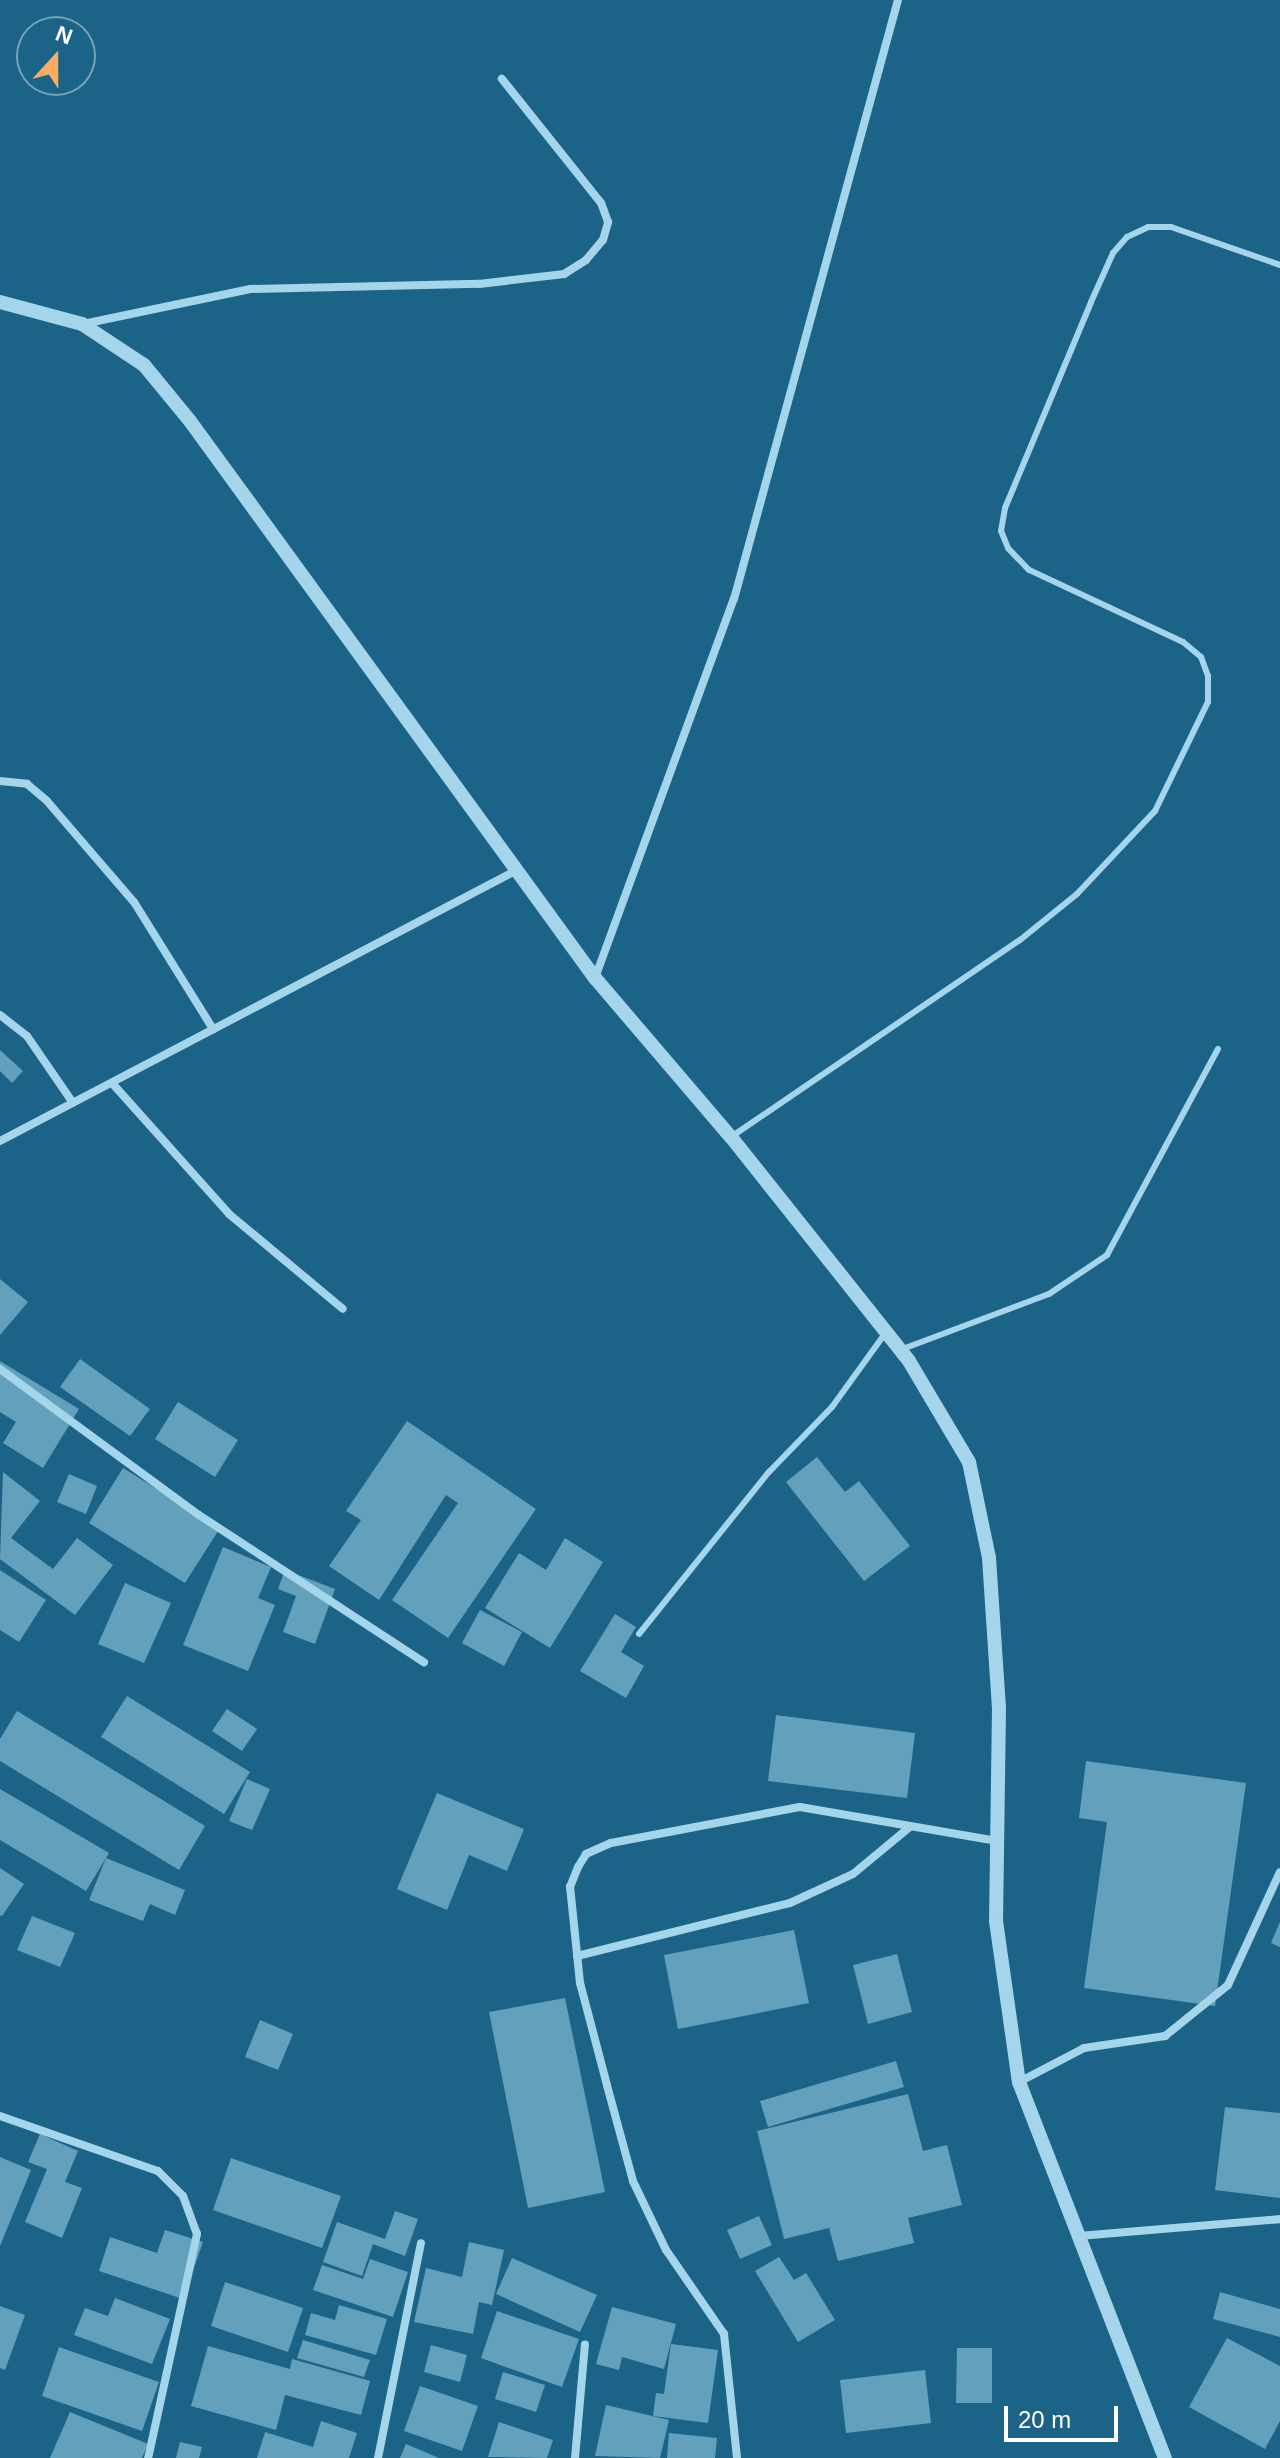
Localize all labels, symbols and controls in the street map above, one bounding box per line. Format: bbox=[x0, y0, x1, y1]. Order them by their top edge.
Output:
north arrow bbox=[16, 16, 96, 96]
text: N bbox=[52, 20, 76, 50]
scale bar bbox=[1008, 2390, 1122, 2440]
text: 20 m bbox=[1018, 2406, 1071, 2433]

